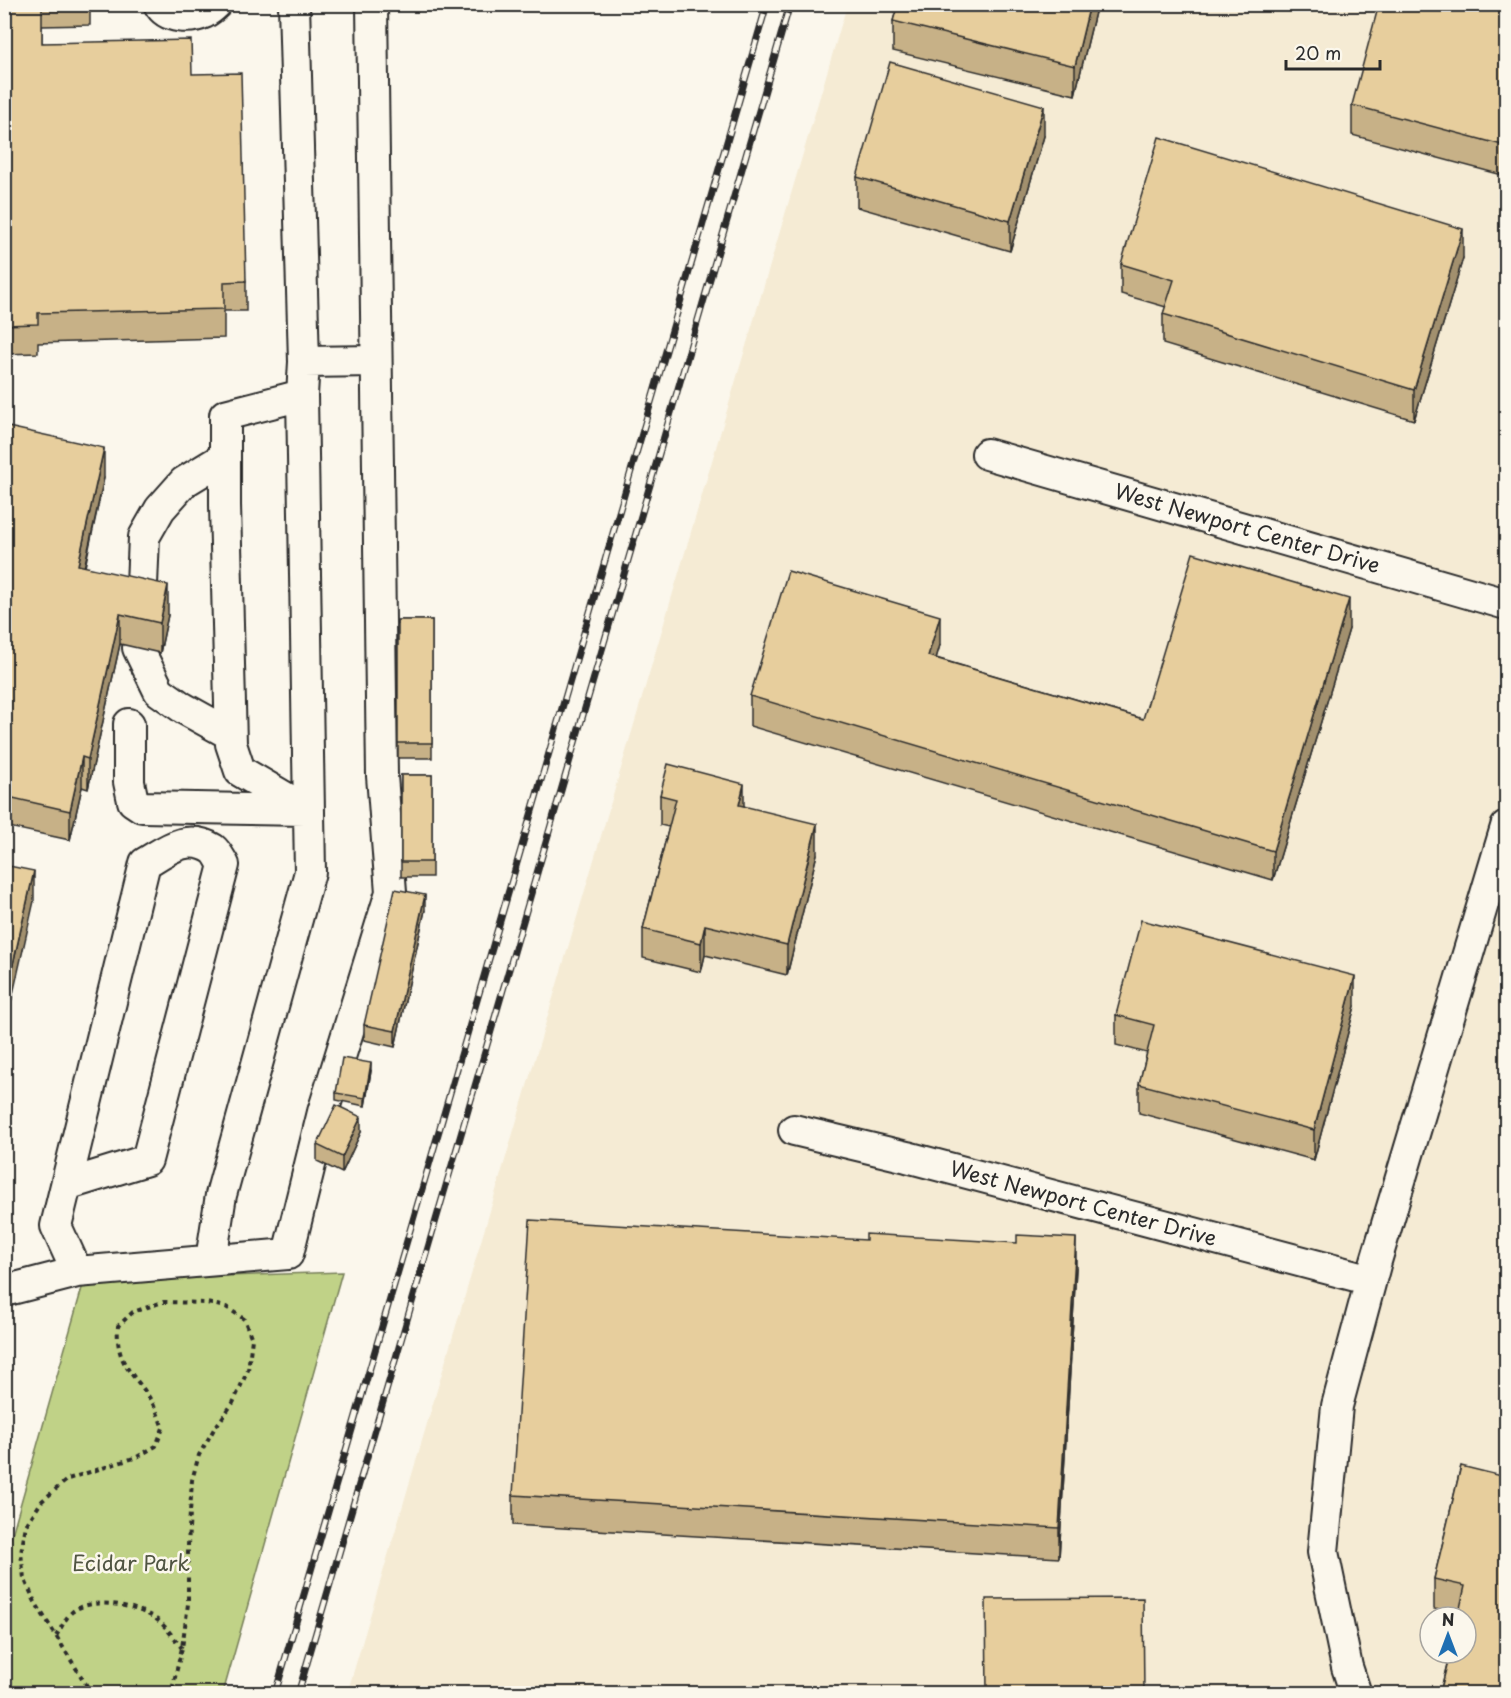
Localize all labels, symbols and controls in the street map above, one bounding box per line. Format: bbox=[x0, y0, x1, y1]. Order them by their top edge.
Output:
scale bar bbox=[1286, 33, 1380, 71]
text: 20 m bbox=[1295, 39, 1341, 66]
street label: West Newport Center Drive bbox=[1111, 474, 1384, 580]
street label: West Newport Center Drive bbox=[947, 1151, 1220, 1253]
park label: Ecidar Park bbox=[72, 1546, 190, 1578]
north arrow bbox=[1418, 1605, 1478, 1665]
text: N bbox=[1442, 1607, 1454, 1631]

